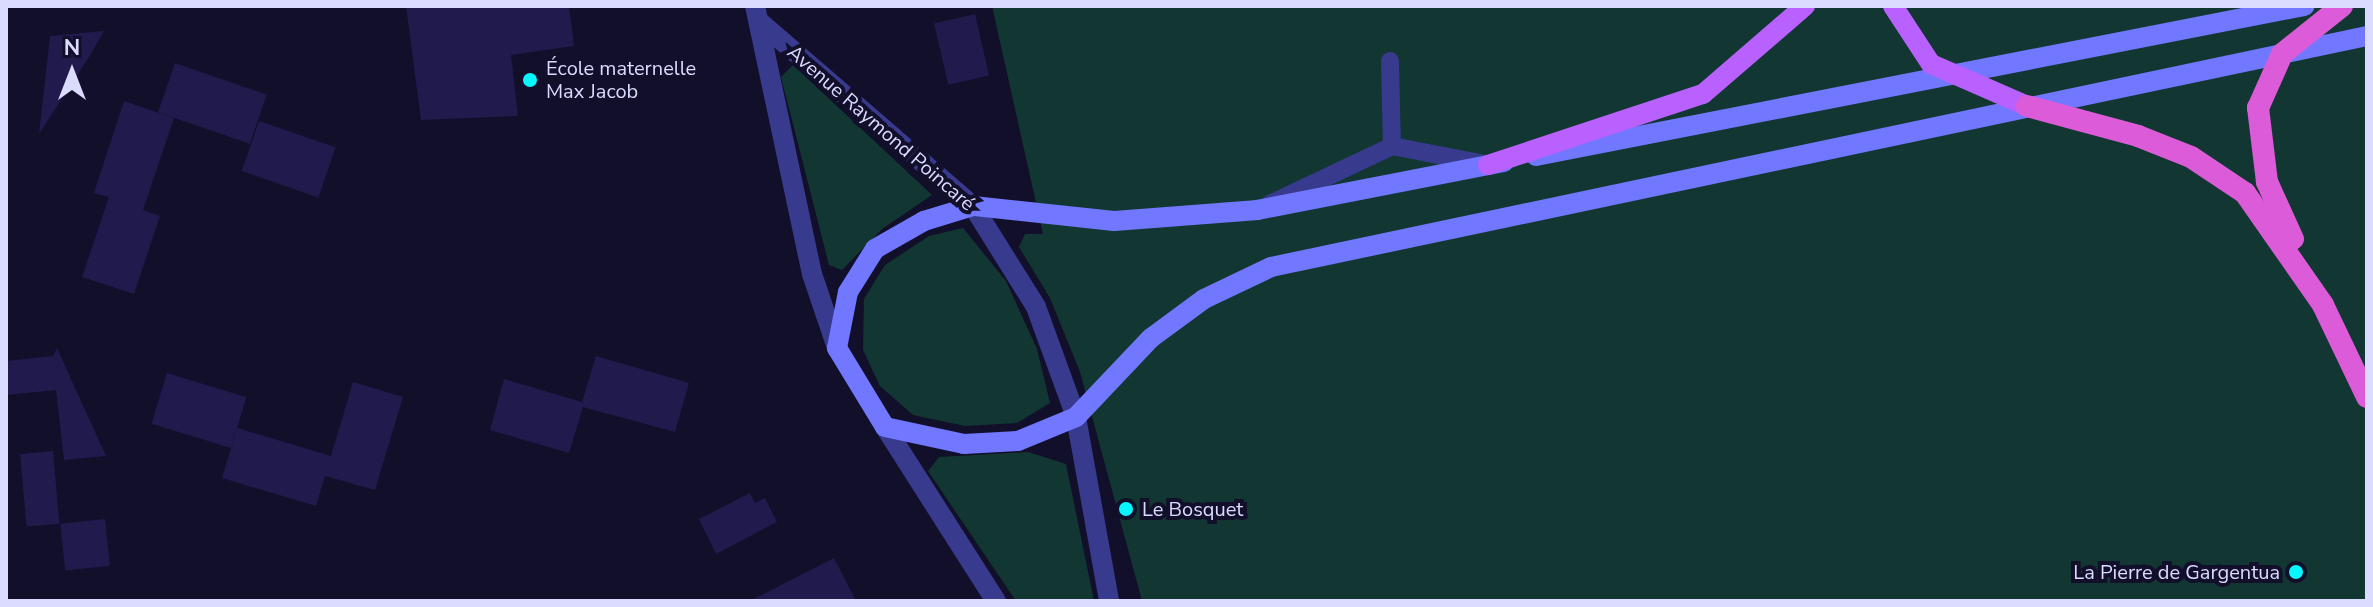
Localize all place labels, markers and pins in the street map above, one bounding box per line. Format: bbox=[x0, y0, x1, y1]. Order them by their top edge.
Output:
place label: École maternelle Max Jacob bbox=[546, 56, 696, 103]
marker: École maternelle Max Jacob bbox=[521, 71, 539, 89]
place label: Le Bosquet bbox=[1142, 497, 1243, 521]
marker: Le Bosquet bbox=[1117, 500, 1135, 518]
place label: La Pierre de Gargentua bbox=[2073, 560, 2280, 584]
marker: La Pierre de Gargentua bbox=[2287, 563, 2305, 581]

